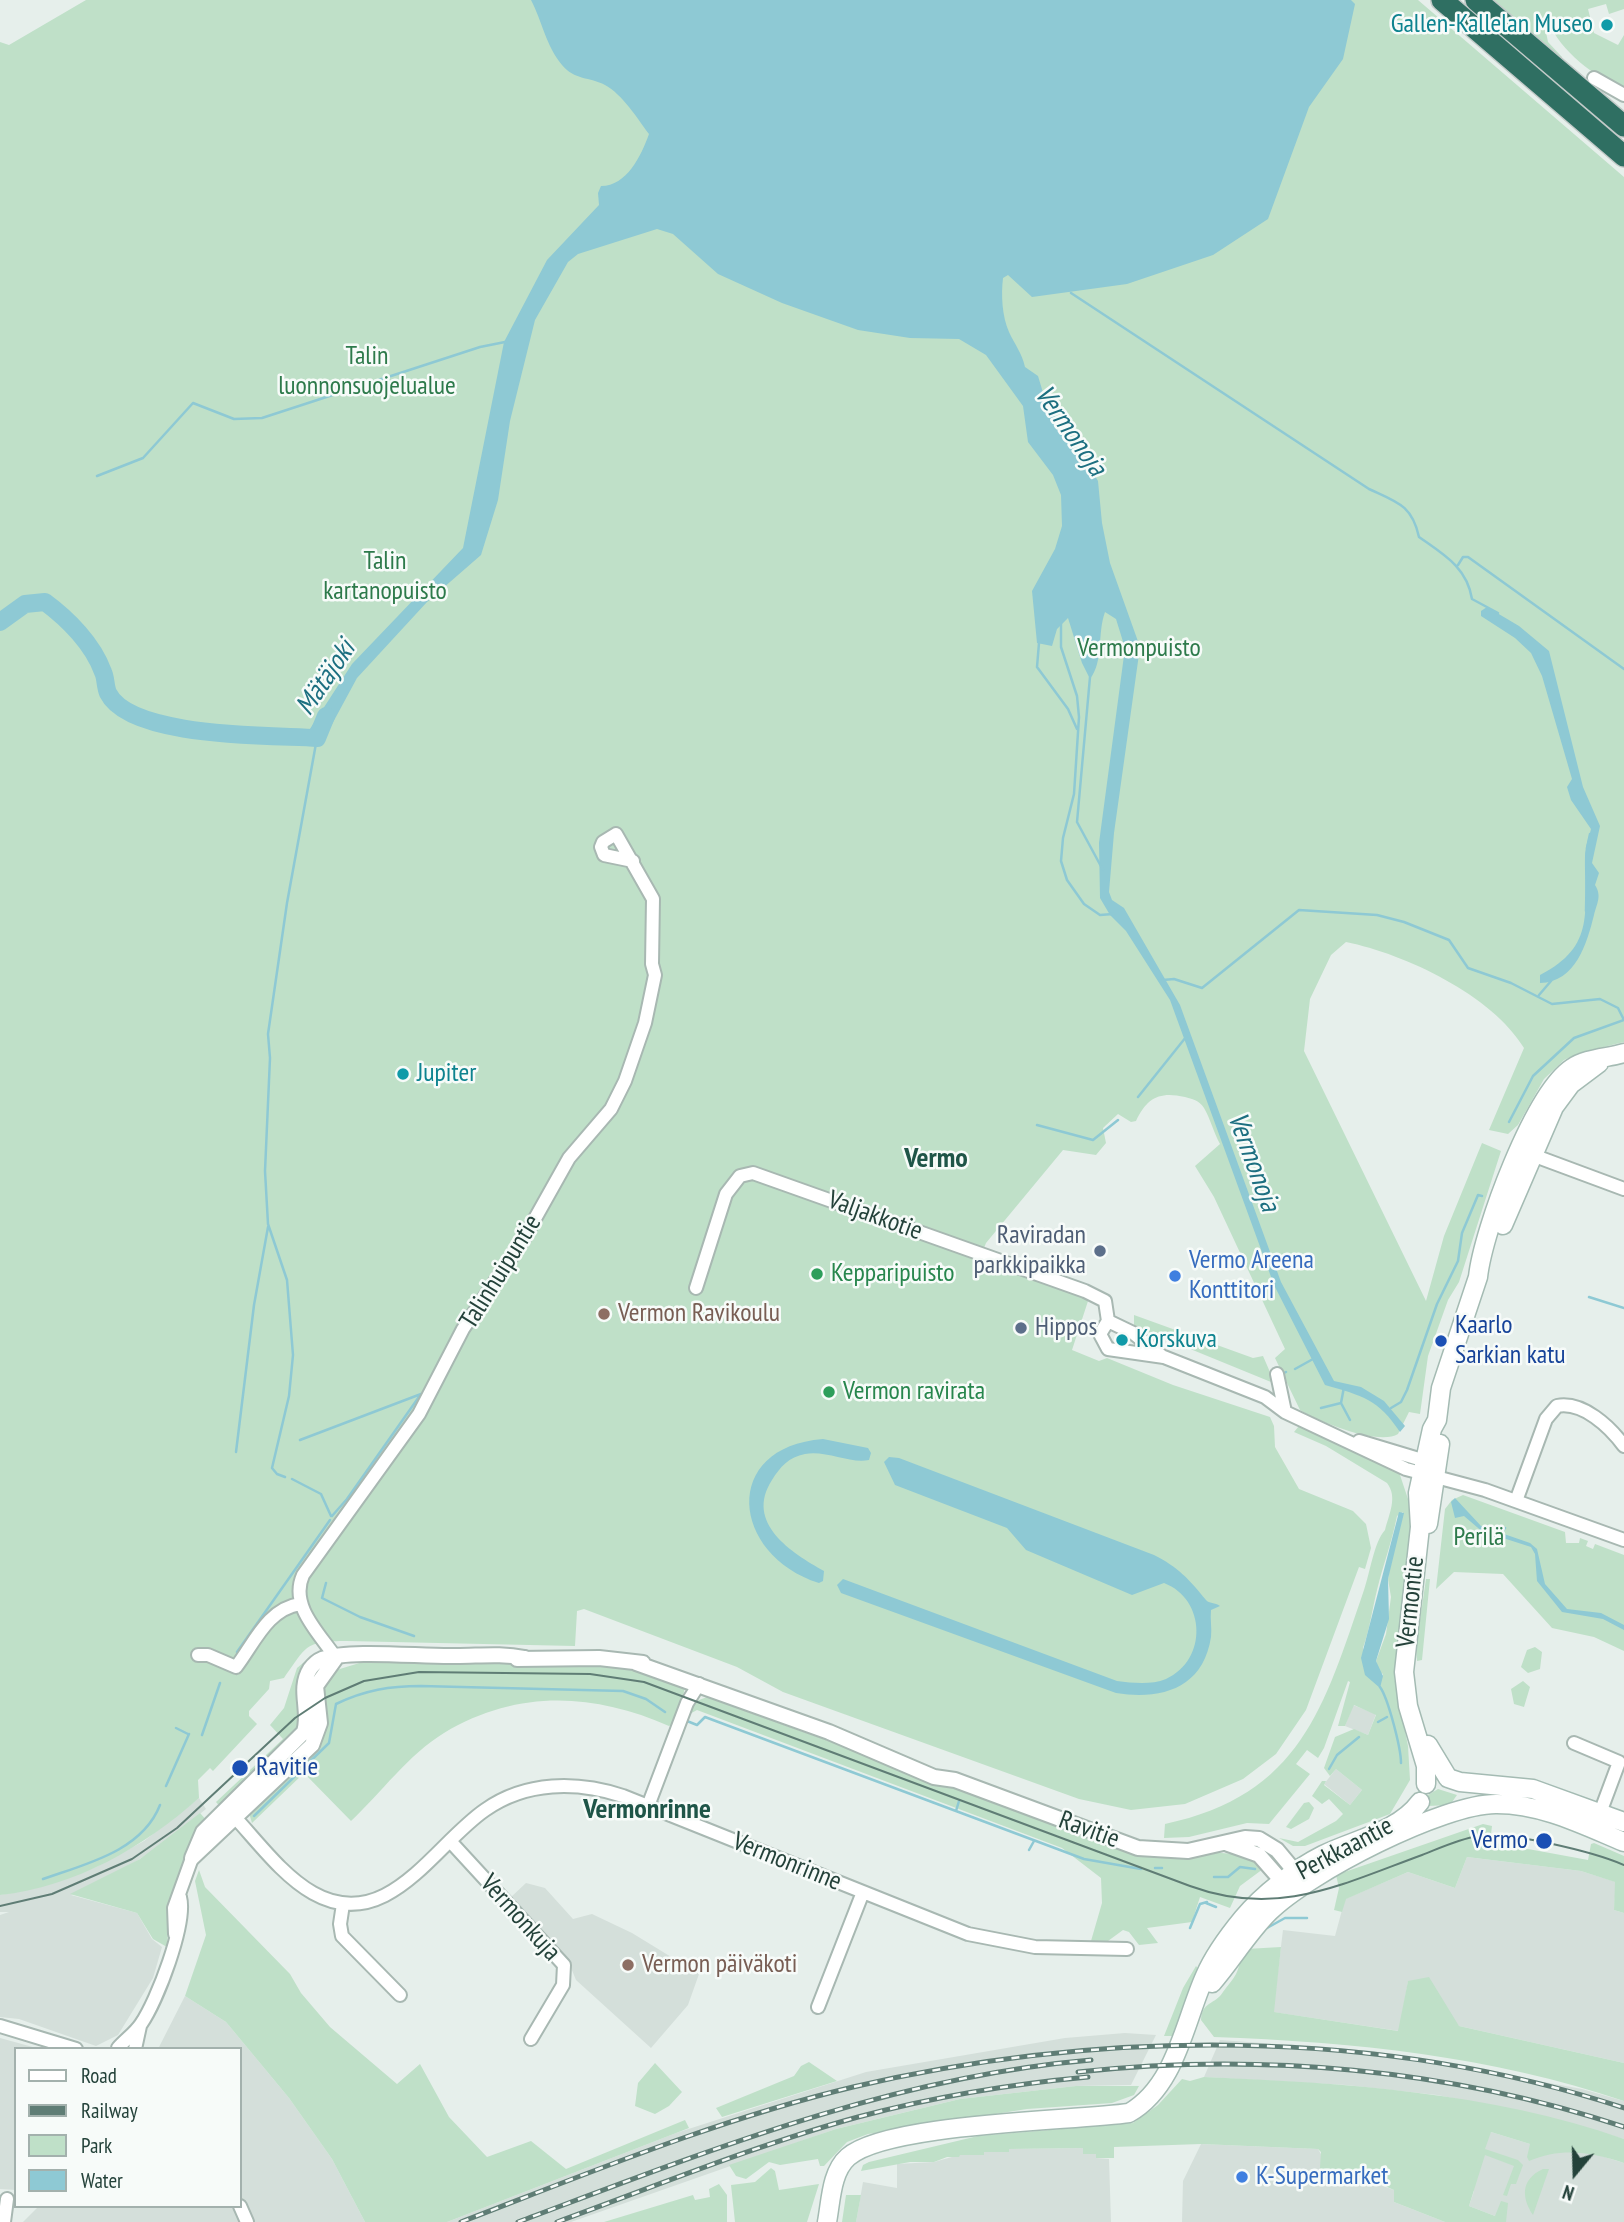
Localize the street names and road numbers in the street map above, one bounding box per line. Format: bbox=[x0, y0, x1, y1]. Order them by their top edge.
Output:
street label: Valjakkotie bbox=[824, 1185, 926, 1247]
street label: Talinhuipuntie bbox=[454, 1209, 548, 1335]
street label: Vermontie bbox=[1391, 1555, 1431, 1649]
street label: Ravitie bbox=[1054, 1805, 1124, 1855]
street label: Perkkaantie bbox=[1291, 1811, 1399, 1887]
street label: Vermonrinne bbox=[728, 1826, 846, 1898]
street label: Vermonkuja bbox=[473, 1868, 567, 1968]

